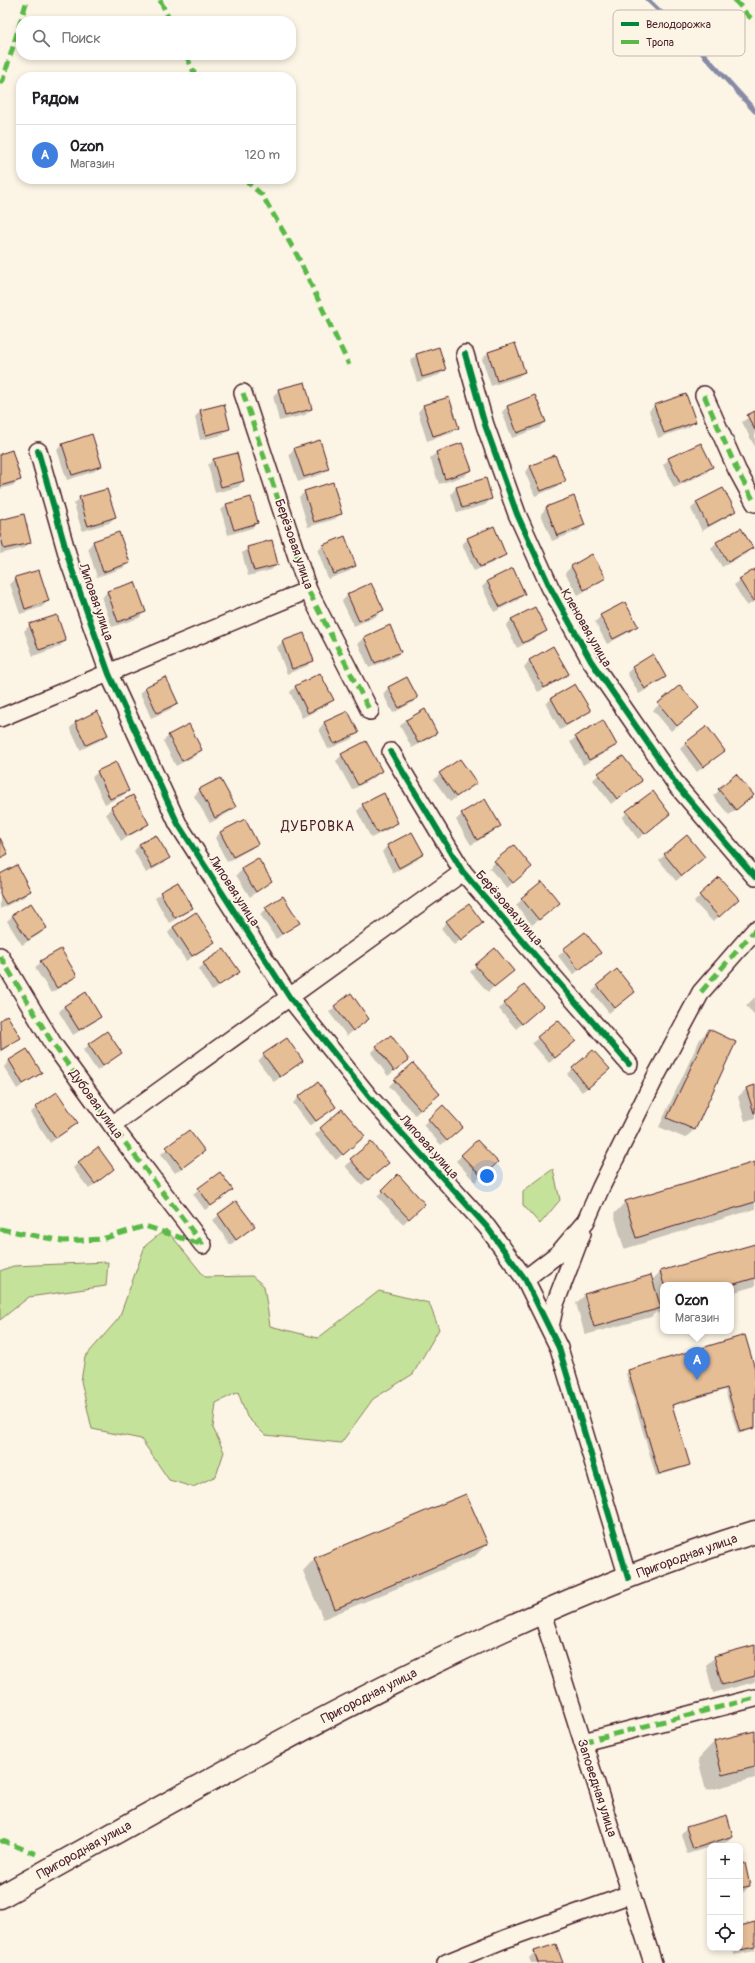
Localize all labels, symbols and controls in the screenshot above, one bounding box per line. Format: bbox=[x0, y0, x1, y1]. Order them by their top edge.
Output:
legend bbox=[613, 10, 745, 56]
search box bbox=[16, 16, 296, 60]
text: Велодорожка bbox=[646, 18, 711, 31]
icon: search bbox=[30, 27, 52, 49]
text: Поиск bbox=[62, 29, 101, 48]
text: Тропа bbox=[646, 36, 674, 49]
text: Рядом bbox=[32, 88, 79, 109]
text: Ozon bbox=[70, 137, 104, 156]
text: A bbox=[41, 147, 49, 163]
text: 120 m bbox=[244, 147, 280, 163]
text: Магазин bbox=[70, 156, 114, 172]
street label: Берёзовая улица bbox=[271, 497, 317, 591]
street label: Липовая улица bbox=[75, 560, 117, 643]
street label: Кленовая улица bbox=[557, 586, 615, 670]
district label: ДУБРОВКА bbox=[280, 818, 355, 835]
street label: Липовая улица bbox=[205, 852, 263, 929]
street label: Берёзовая улица bbox=[472, 867, 546, 949]
street label: Дубовая улица bbox=[65, 1066, 126, 1142]
street label: Липовая улица bbox=[395, 1111, 462, 1182]
your location bbox=[477, 1166, 497, 1186]
popup bbox=[660, 1282, 734, 1334]
text: Ozon bbox=[675, 1291, 709, 1310]
text: Магазин bbox=[675, 1310, 719, 1326]
pin: A bbox=[684, 1347, 710, 1380]
street label: Пригородная улица bbox=[635, 1530, 739, 1582]
street label: Пригородная улица bbox=[318, 1665, 420, 1727]
street label: Заповедная улица bbox=[574, 1737, 620, 1839]
street label: Пригородная улица bbox=[34, 1817, 134, 1883]
map controls bbox=[707, 1843, 743, 1951]
button: + bbox=[707, 1843, 743, 1879]
button: − bbox=[707, 1879, 743, 1915]
button: locate bbox=[707, 1915, 743, 1951]

